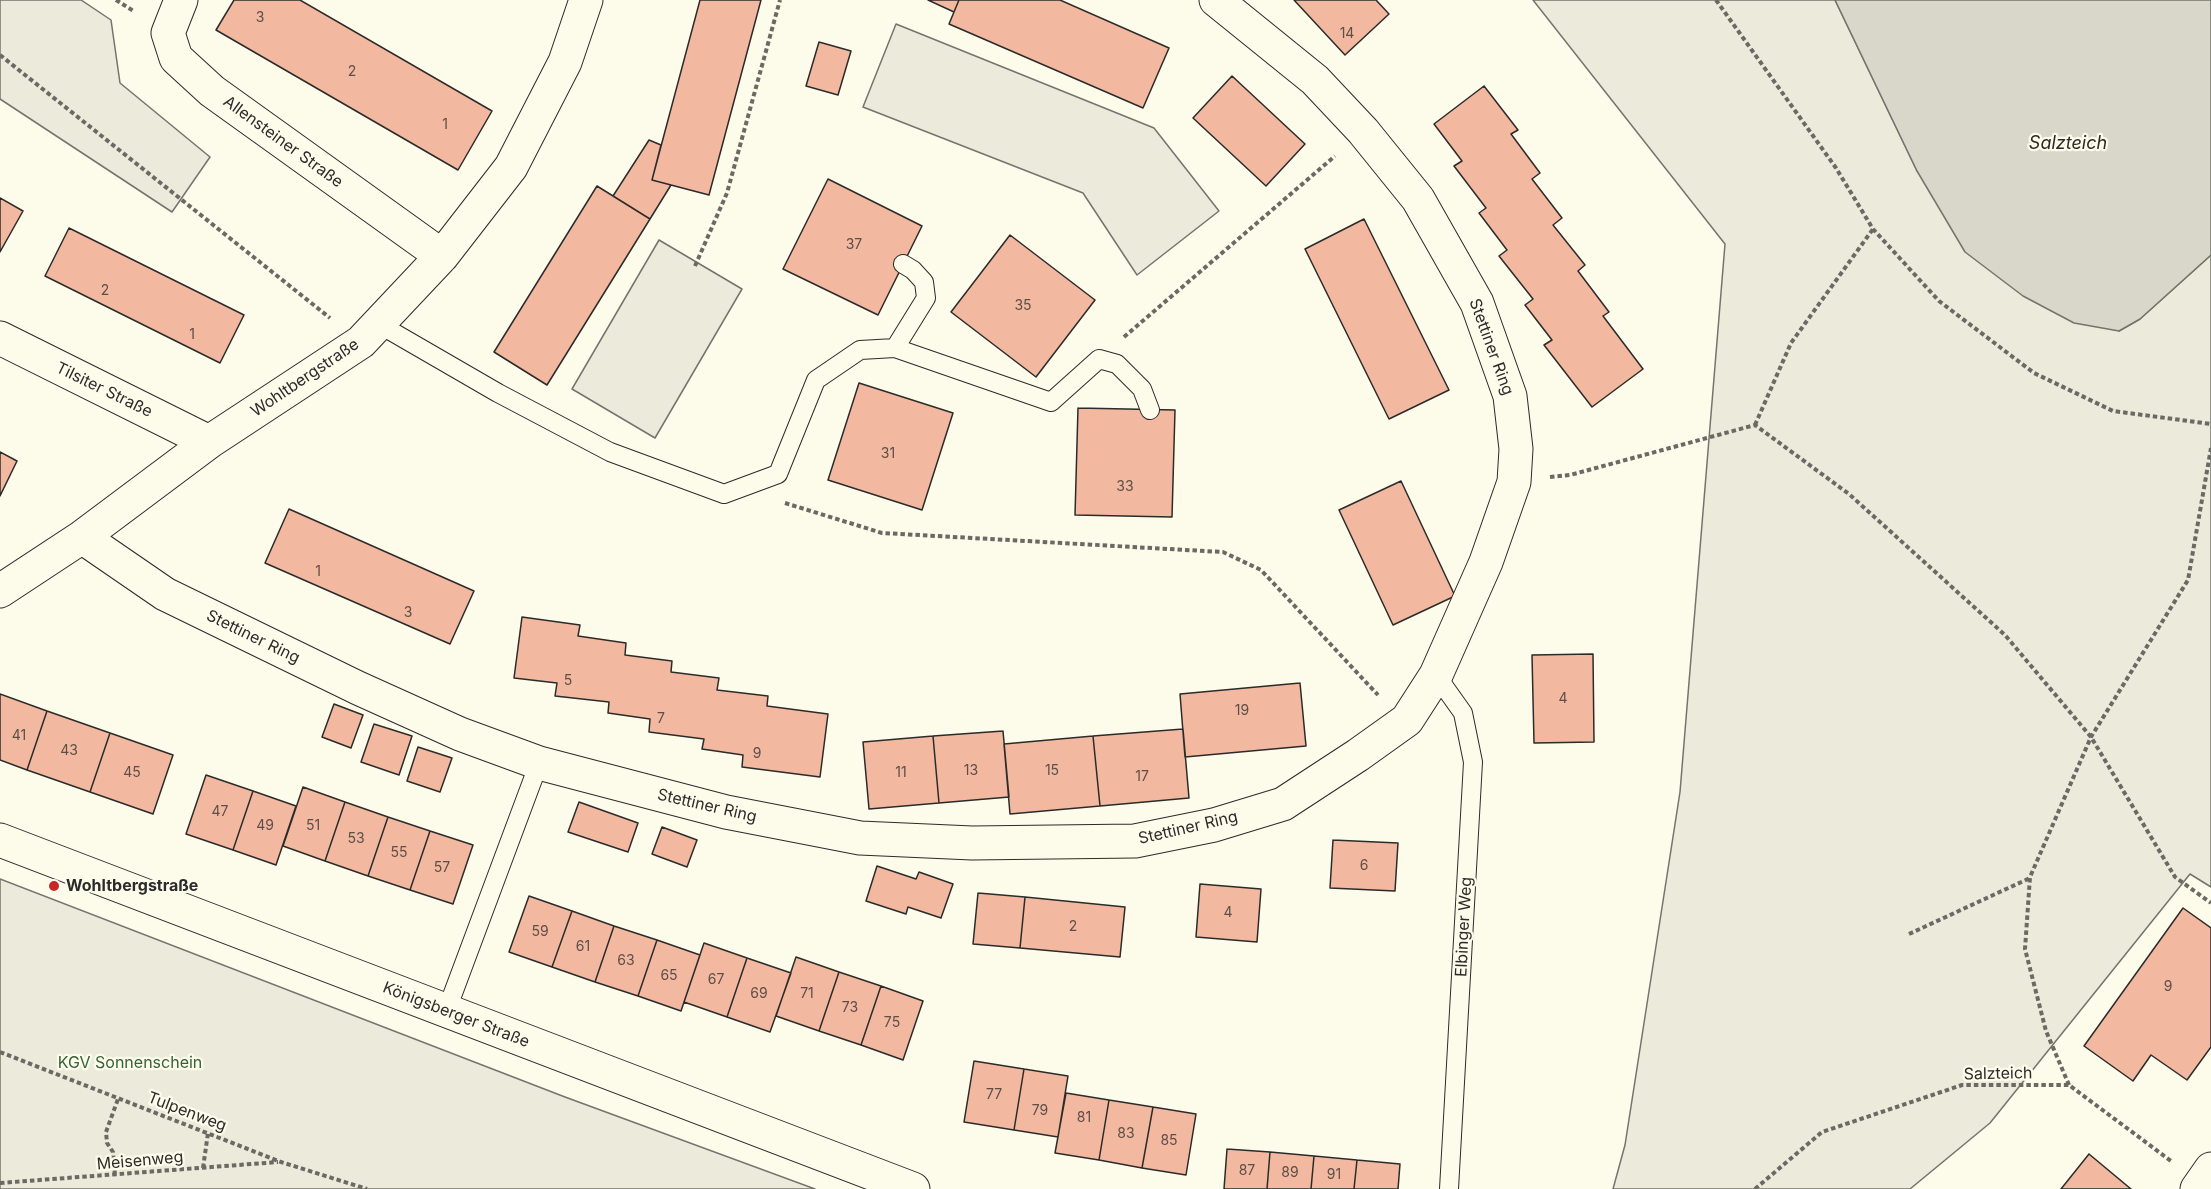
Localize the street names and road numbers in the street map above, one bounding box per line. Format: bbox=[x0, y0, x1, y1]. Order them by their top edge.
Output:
street label: Allensteiner Straße bbox=[219, 92, 347, 192]
street label: Stettiner Ring bbox=[1465, 296, 1517, 398]
street label: Wohltbergstraße bbox=[247, 335, 363, 421]
street label: Tilsiter Straße bbox=[53, 358, 155, 422]
street label: Stettiner Ring bbox=[203, 606, 303, 668]
street label: Stettiner Ring bbox=[655, 785, 759, 827]
street label: Stettiner Ring bbox=[1136, 807, 1240, 849]
street label: Elbinger Weg bbox=[1452, 876, 1476, 978]
street label: Königsberger Straße bbox=[380, 978, 532, 1052]
street label: Salzteich bbox=[1963, 1064, 2033, 1084]
street label: Tulpenweg bbox=[145, 1088, 229, 1136]
street label: Meisenweg bbox=[96, 1148, 184, 1174]

